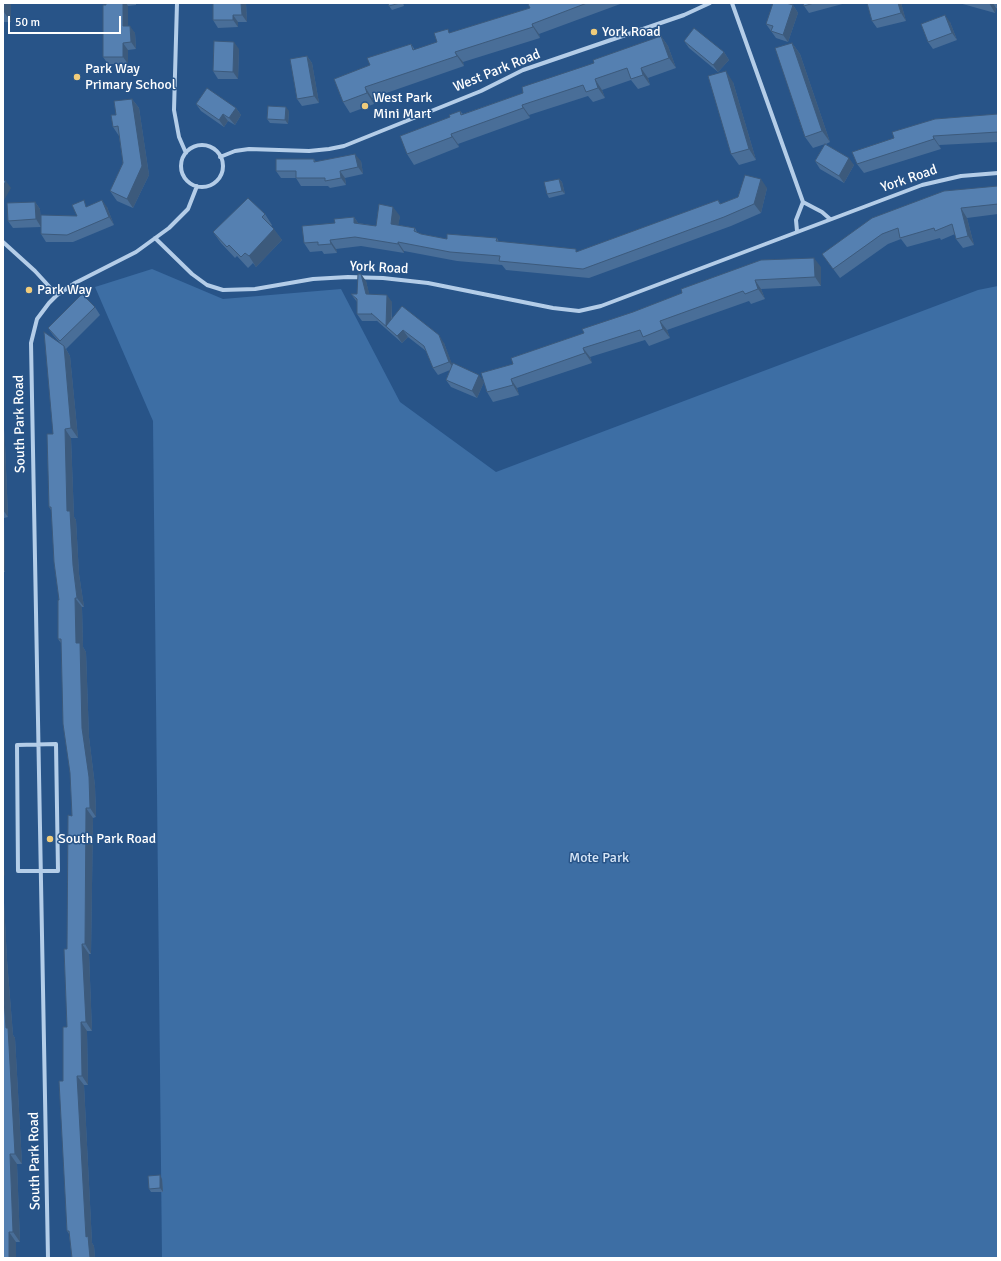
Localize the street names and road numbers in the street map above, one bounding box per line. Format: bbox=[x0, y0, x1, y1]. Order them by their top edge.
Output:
street label: West Park Road bbox=[451, 46, 543, 96]
street label: York Road bbox=[879, 161, 939, 197]
street label: York Road bbox=[349, 258, 409, 278]
street label: South Park Road bbox=[11, 375, 29, 473]
street label: South Park Road bbox=[26, 1112, 44, 1210]

